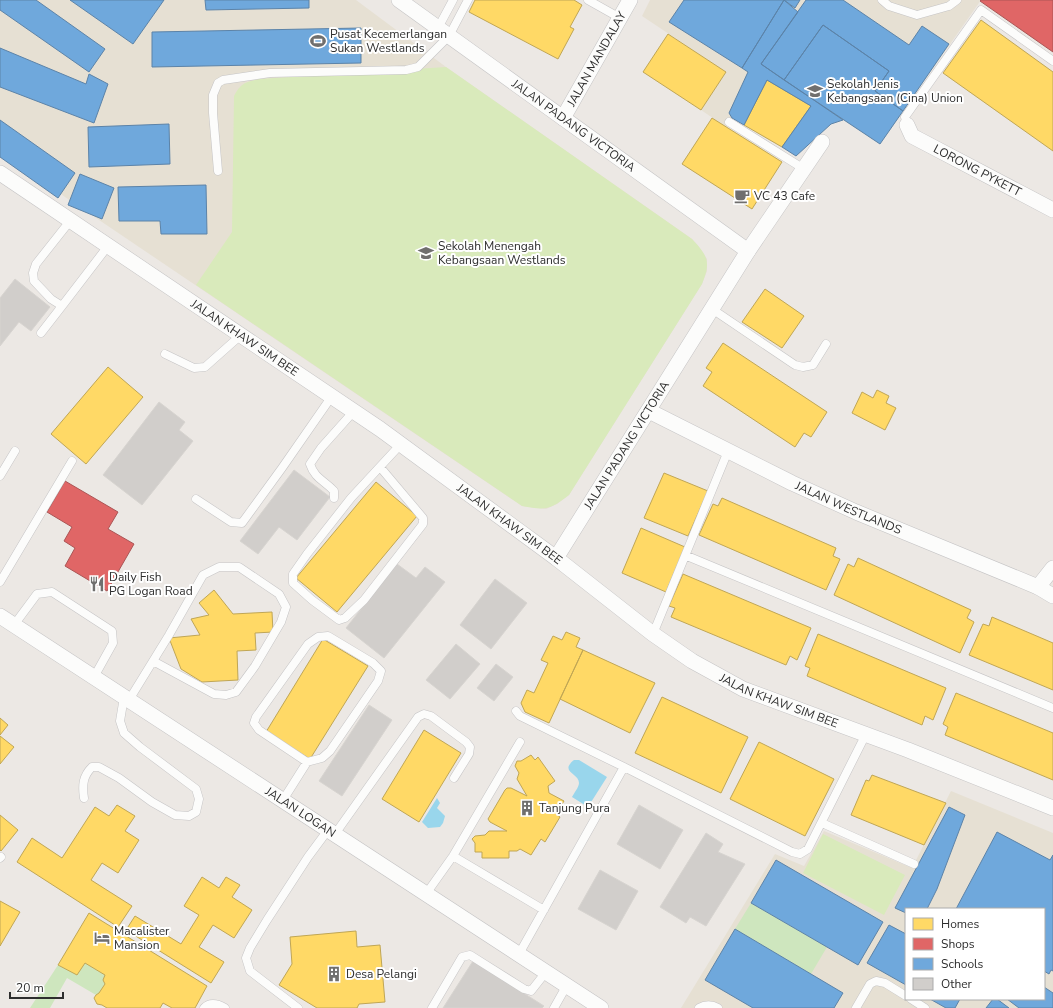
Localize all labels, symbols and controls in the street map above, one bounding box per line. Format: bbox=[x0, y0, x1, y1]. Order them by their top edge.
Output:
street label: JALAN MANDALAY bbox=[563, 8, 630, 110]
place label: Pusat Kecemerlangan Sukan Westlands bbox=[330, 26, 447, 56]
sports icon: Pusat Kecemerlangan Sukan Westlands bbox=[309, 32, 327, 50]
street label: JALAN PADANG VICTORIA bbox=[508, 75, 639, 176]
place label: Sekolah Jenis Kebangsaan (Cina) Union bbox=[827, 76, 963, 106]
school or university icon: Sekolah Jenis Kebangsaan (Cina) Union bbox=[806, 82, 824, 100]
street label: LORONG PYKETT bbox=[931, 141, 1025, 200]
cafe icon: VC 43 Cafe bbox=[733, 187, 751, 205]
place label: VC 43 Cafe bbox=[753, 188, 815, 204]
place label: Sekolah Menengah Kebangsaan Westlands bbox=[438, 238, 566, 268]
school or university icon: Sekolah Menengah Kebangsaan Westlands bbox=[417, 244, 435, 262]
street label: JALAN KHAW SIM BEE bbox=[187, 295, 302, 380]
street label: JALAN PADANG VICTORIA bbox=[580, 378, 673, 513]
street label: JALAN WESTLANDS bbox=[792, 477, 904, 538]
street label: JALAN KHAW SIM BEE bbox=[453, 480, 566, 568]
place label: Daily Fish PG Logan Road bbox=[109, 569, 193, 599]
restaurant icon: Daily Fish PG Logan Road bbox=[88, 575, 106, 593]
street label: JALAN KHAW SIM BEE bbox=[716, 669, 841, 732]
street label: JALAN LOGAN bbox=[261, 783, 339, 841]
building icon: Tanjung Pura bbox=[518, 799, 536, 817]
place label: Tanjung Pura bbox=[539, 800, 610, 816]
legend bbox=[905, 908, 1045, 1000]
text: Homes bbox=[941, 916, 979, 932]
place label: Macalister Mansion bbox=[114, 923, 170, 953]
hotel icon: Macalister Mansion bbox=[93, 929, 111, 947]
text: Shops bbox=[941, 936, 975, 952]
text: Schools bbox=[941, 956, 984, 972]
building icon: Desa Pelangi bbox=[325, 965, 343, 983]
place label: Desa Pelangi bbox=[346, 966, 417, 982]
scale bar bbox=[10, 974, 63, 1000]
text: Other bbox=[941, 976, 973, 992]
text: 20 m bbox=[16, 980, 44, 996]

